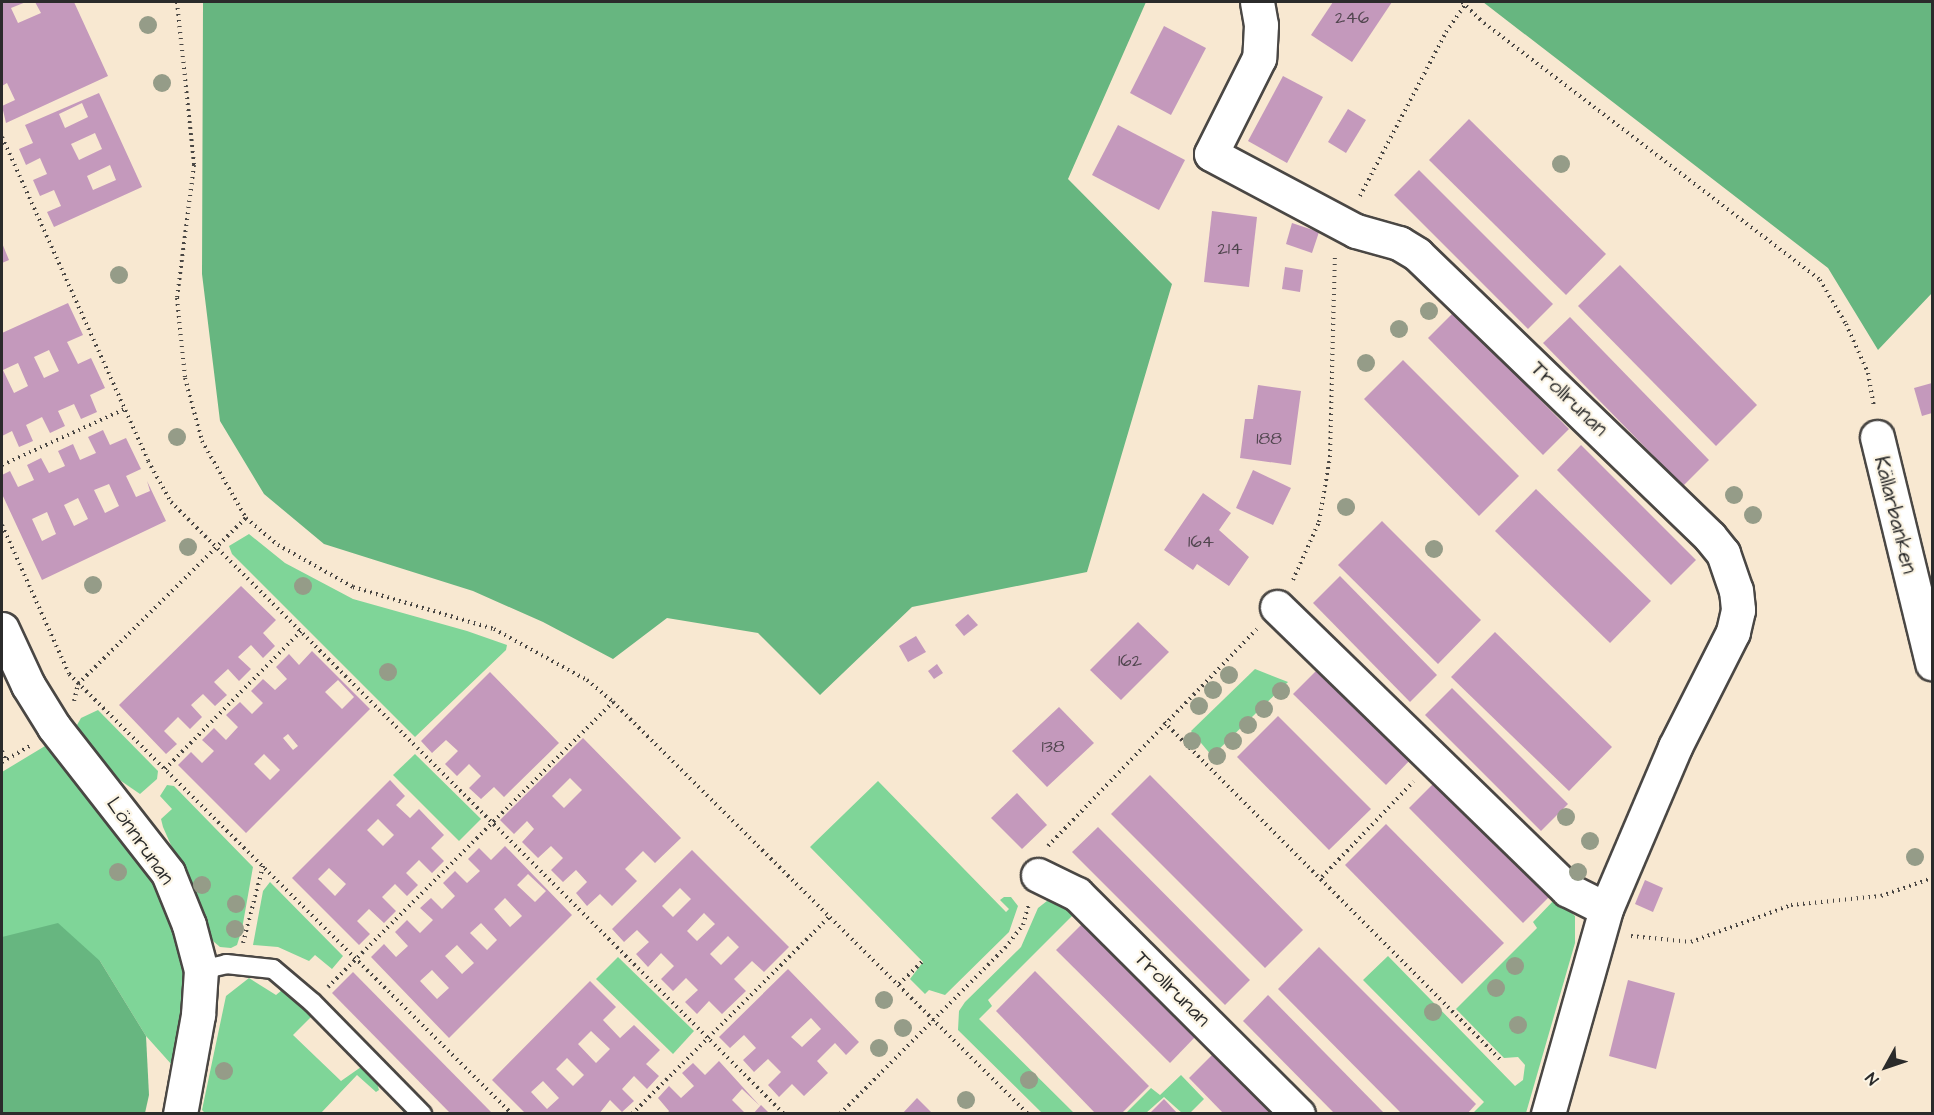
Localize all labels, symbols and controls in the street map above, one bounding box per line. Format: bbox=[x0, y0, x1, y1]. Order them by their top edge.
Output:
house number: 246 bbox=[1335, 7, 1369, 29]
house number: 214 bbox=[1218, 238, 1242, 260]
street label: Trollrunan bbox=[1525, 356, 1613, 442]
house number: 188 bbox=[1256, 428, 1282, 450]
street label: Källarbanken bbox=[1868, 454, 1922, 576]
house number: 164 bbox=[1188, 531, 1214, 553]
house number: 162 bbox=[1118, 650, 1142, 672]
house number: 138 bbox=[1041, 736, 1065, 758]
street label: Lönnrunan bbox=[101, 792, 179, 890]
street label: Trollrunan bbox=[1129, 946, 1215, 1032]
north arrow bbox=[1856, 1037, 1916, 1097]
text: N bbox=[1861, 1068, 1884, 1089]

